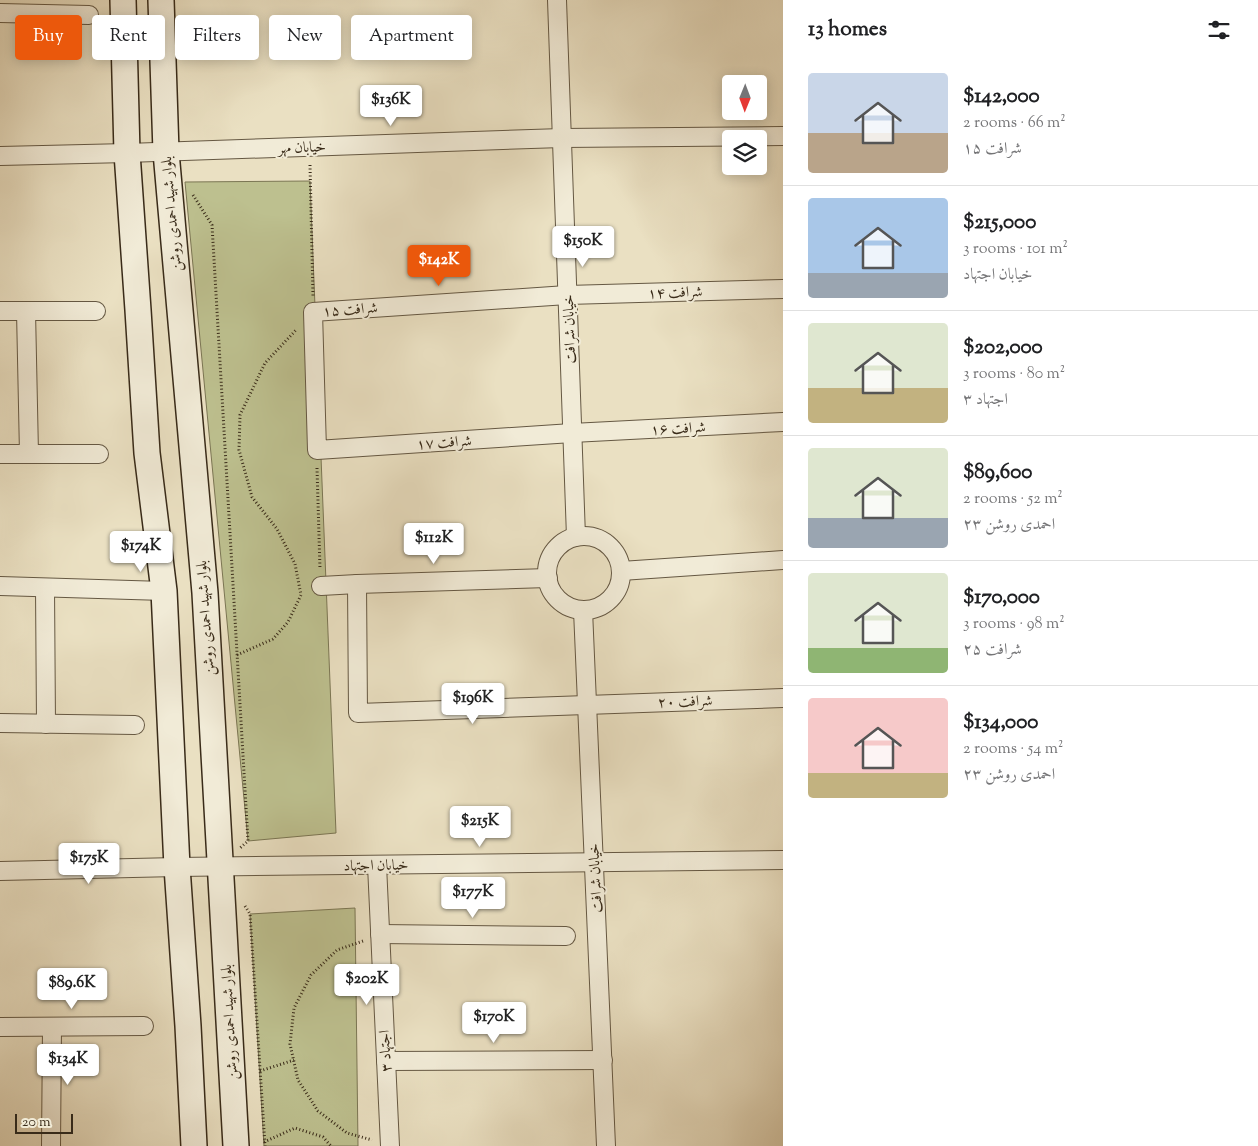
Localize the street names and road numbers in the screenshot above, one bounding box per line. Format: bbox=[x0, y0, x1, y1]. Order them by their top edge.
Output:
street label: خیابان مهر bbox=[276, 137, 326, 160]
street label: بلوار شهید احمدی روشن bbox=[157, 155, 188, 272]
street label: شرافت ۱۴ bbox=[647, 282, 703, 305]
street label: خیابان شرافت bbox=[559, 294, 582, 364]
street label: شرافت ۱۵ bbox=[322, 298, 378, 323]
street label: شرافت ۱۶ bbox=[650, 418, 706, 441]
street label: شرافت ۱۷ bbox=[416, 431, 472, 456]
street label: بلوار شهید احمدی روشن bbox=[192, 559, 221, 676]
street label: شرافت ۲۰ bbox=[657, 691, 713, 714]
street label: خیابان شرافت bbox=[584, 843, 609, 913]
street label: خیابان اجتهاد bbox=[343, 855, 409, 878]
street label: بلوار شهید احمدی روشن bbox=[217, 964, 244, 1080]
street label: اجتهاد ۳ bbox=[375, 1029, 398, 1073]

